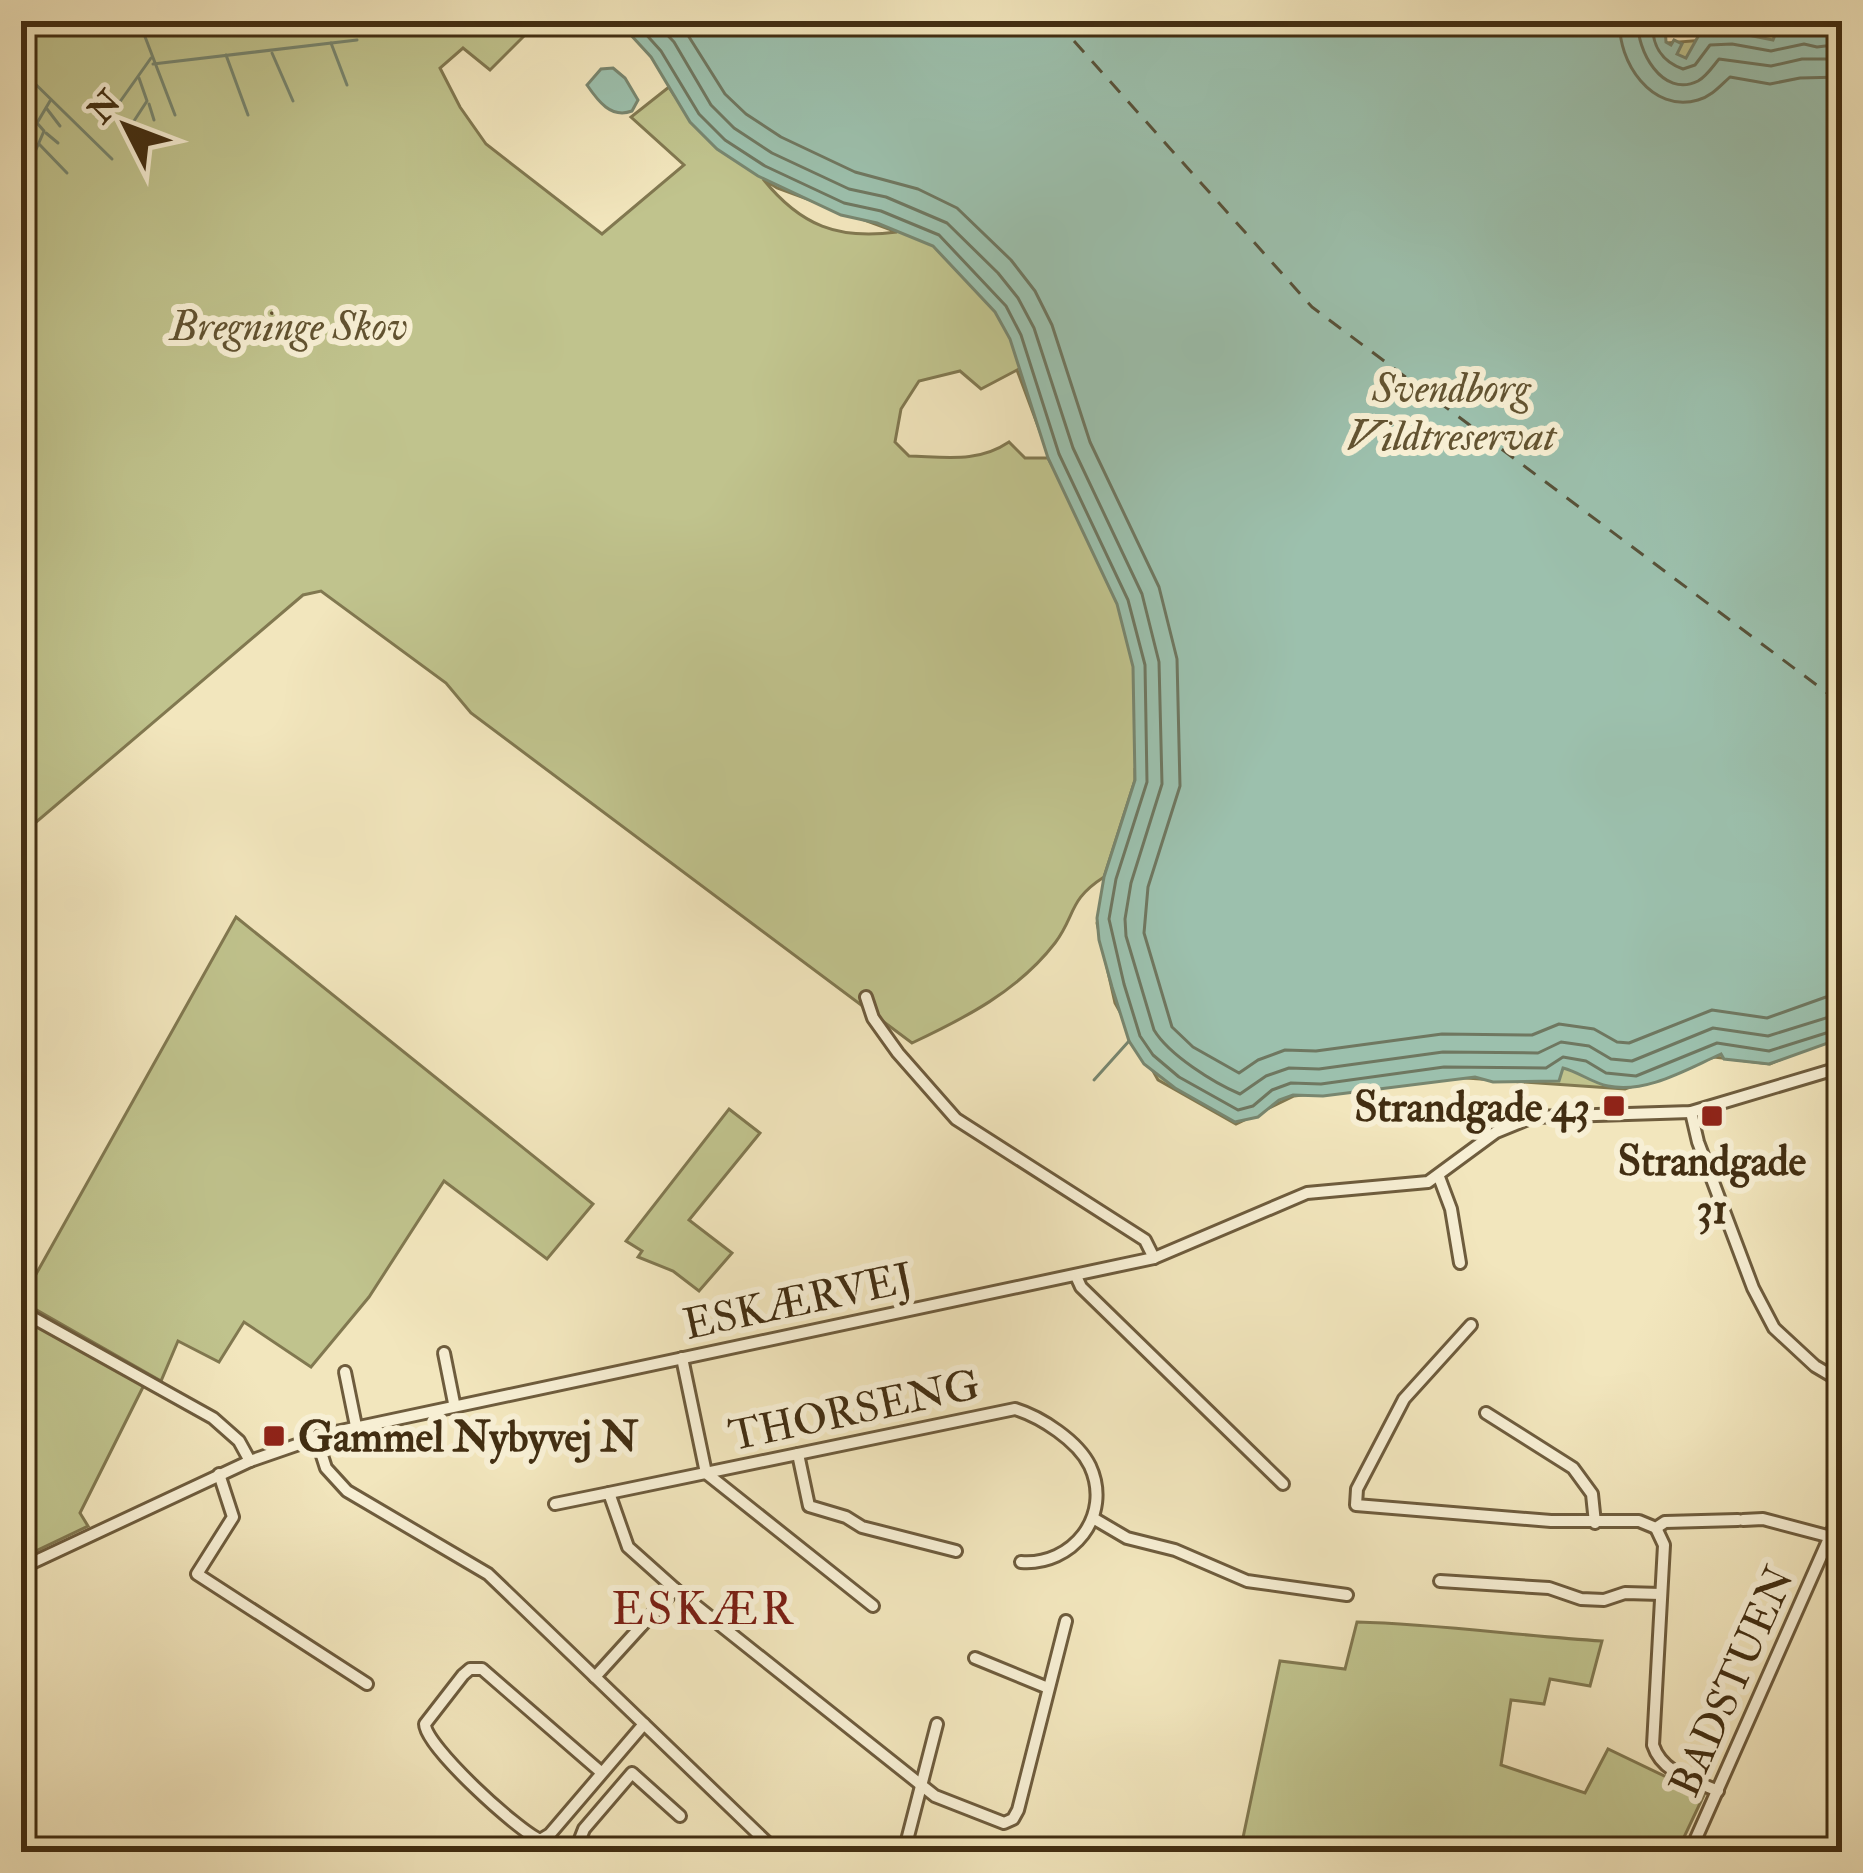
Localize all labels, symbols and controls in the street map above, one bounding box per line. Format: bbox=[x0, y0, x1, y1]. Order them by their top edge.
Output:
north arrow bbox=[66, 66, 186, 186]
text: N bbox=[79, 82, 130, 132]
park label: Bregninge Skov bbox=[168, 301, 408, 353]
park label: Svendborg Vildtreservat bbox=[1346, 363, 1558, 463]
place label: Strandgade 43 bbox=[1354, 1082, 1590, 1134]
marker: Strandgade 43 bbox=[1601, 1093, 1627, 1119]
marker: Strandgade 31 bbox=[1699, 1103, 1725, 1129]
place label: Strandgade 31 bbox=[1618, 1136, 1807, 1236]
street label: ESKÆRVEJ bbox=[679, 1252, 918, 1352]
street label: THORSENG bbox=[724, 1359, 985, 1463]
place label: Gammel Nybyvej N bbox=[298, 1412, 639, 1465]
marker: Gammel Nybyvej N bbox=[261, 1423, 287, 1449]
street label: BADSTUEN bbox=[1659, 1559, 1807, 1805]
district label: ESKÆR bbox=[612, 1582, 796, 1638]

